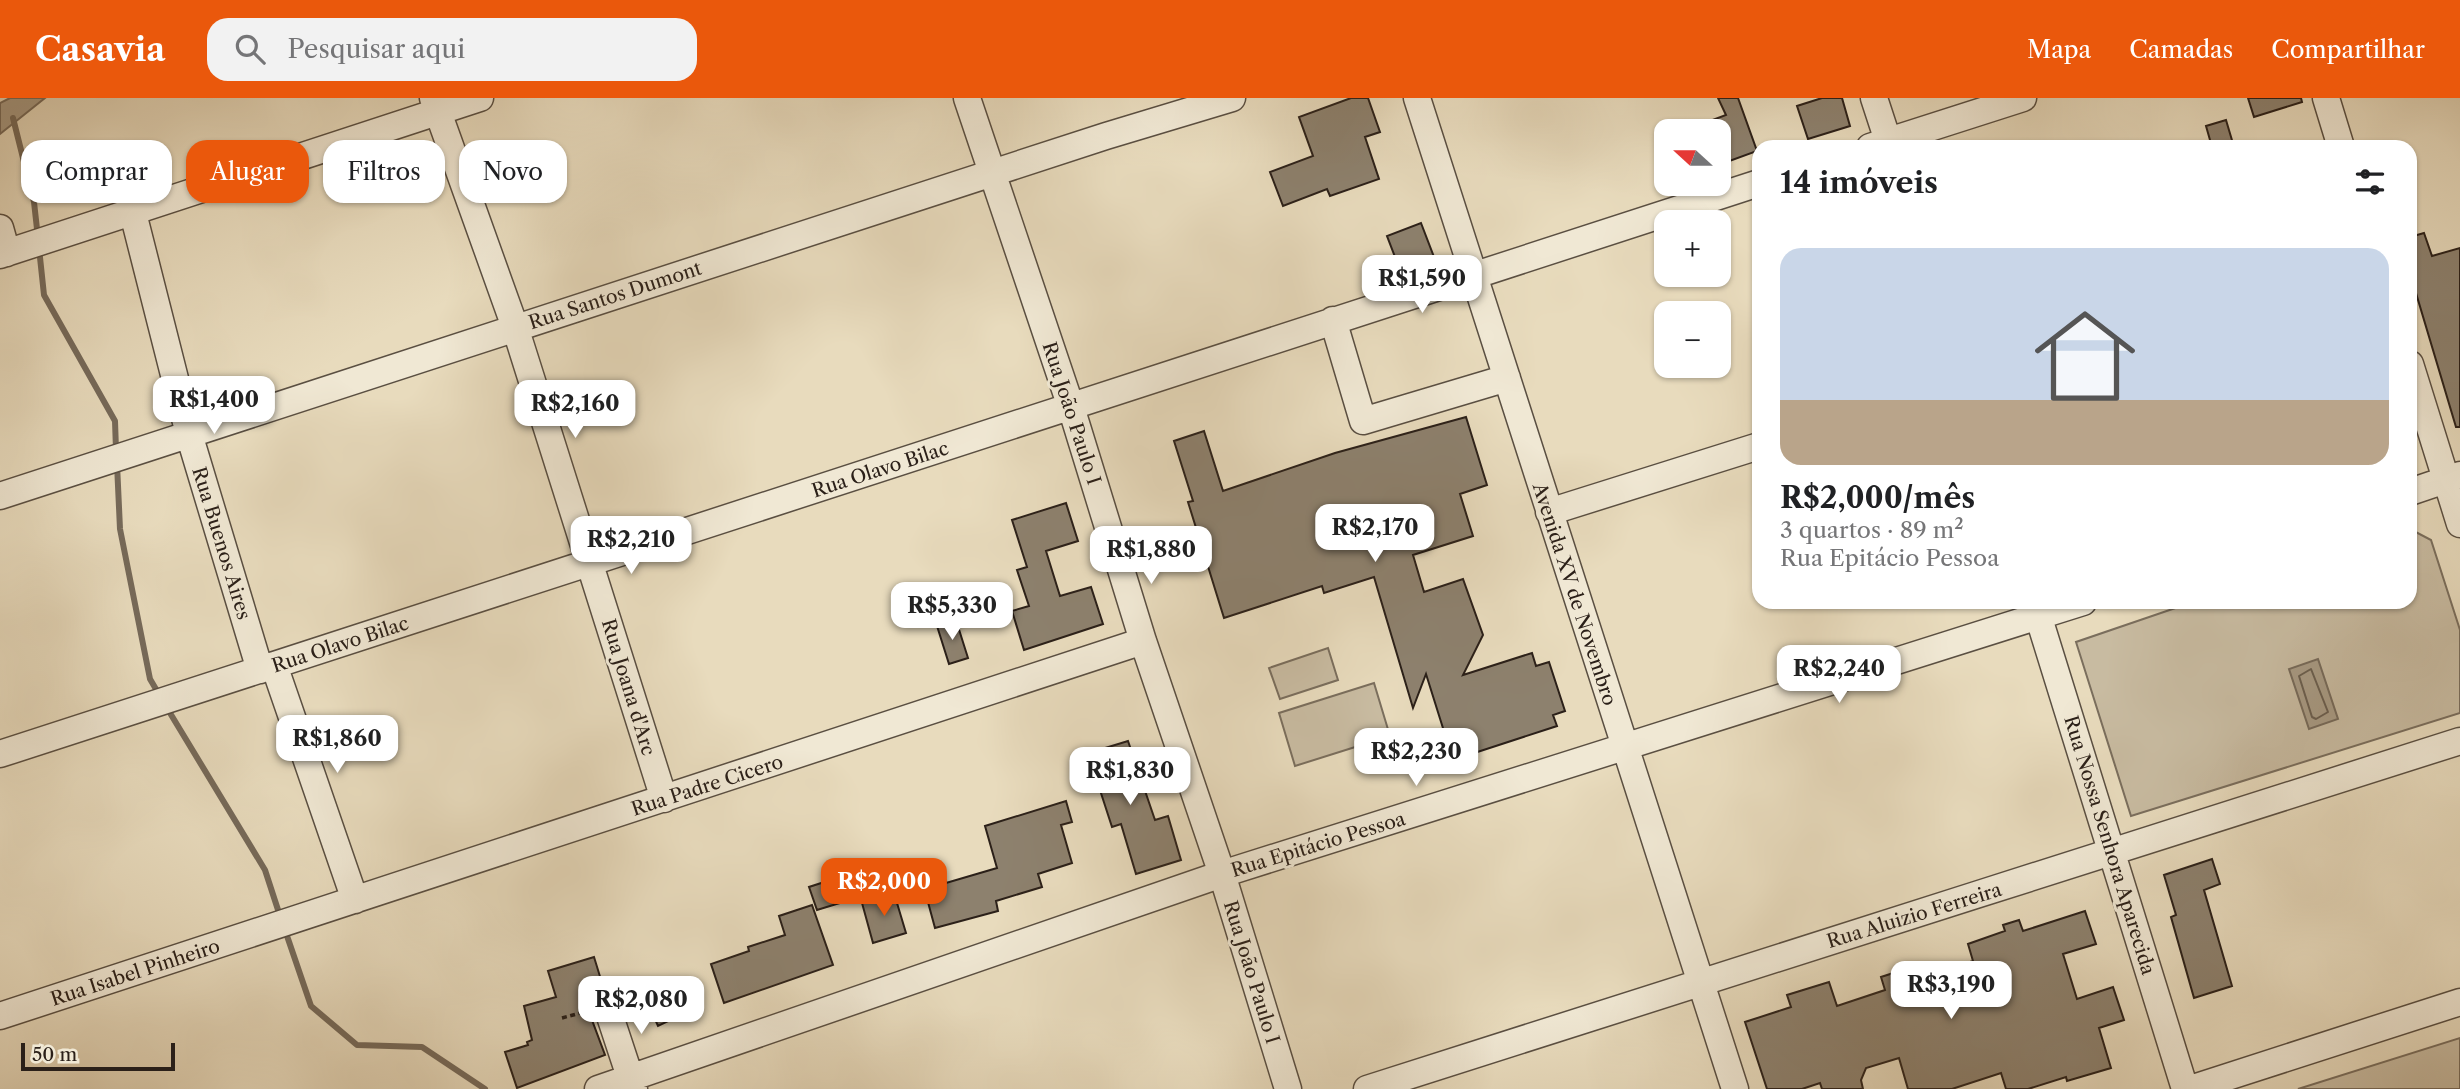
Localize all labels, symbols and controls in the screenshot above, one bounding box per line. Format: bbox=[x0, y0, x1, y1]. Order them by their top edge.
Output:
search box bbox=[207, 18, 697, 81]
text: Casavia bbox=[35, 29, 165, 70]
icon: search bbox=[231, 30, 269, 68]
text: Pesquisar aqui bbox=[287, 33, 465, 65]
text: Mapa bbox=[2027, 35, 2091, 64]
text: Camadas bbox=[2129, 35, 2233, 64]
text: Compartilhar bbox=[2271, 35, 2425, 64]
north arrow bbox=[1654, 119, 1731, 196]
map controls bbox=[1654, 119, 1731, 378]
chip: Comprar bbox=[21, 140, 172, 203]
chip: Alugar bbox=[186, 140, 309, 203]
chip: Filtros bbox=[323, 140, 445, 203]
chip: Novo bbox=[459, 140, 567, 203]
icon: filters bbox=[2351, 163, 2389, 201]
text: 14 imóveis bbox=[1780, 164, 1938, 201]
button: + bbox=[1654, 210, 1731, 287]
pin: R$1,590 bbox=[1357, 256, 1487, 315]
street label: Rua Santos Dumont bbox=[526, 257, 705, 334]
text: R$1,590 bbox=[1378, 264, 1466, 292]
icon: home bbox=[2022, 293, 2148, 419]
button: − bbox=[1654, 301, 1731, 378]
street label: Rua João Paulo I bbox=[1038, 339, 1105, 487]
pin: R$1,400 bbox=[149, 376, 279, 436]
pin: R$2,160 bbox=[510, 380, 640, 440]
text: R$1,400 bbox=[169, 385, 259, 413]
text: R$2,160 bbox=[530, 389, 620, 417]
street label: Rua Olavo Bilac bbox=[809, 437, 951, 502]
street label: Rua Buenos Aires bbox=[187, 464, 256, 622]
street label: Avenida XV de Novembro bbox=[1527, 479, 1621, 708]
text: R$2,000/mês bbox=[1780, 479, 1975, 516]
pin: R$2,170 bbox=[1310, 504, 1440, 564]
text: R$2,170 bbox=[1331, 513, 1419, 541]
text: 3 quartos · 89 m² bbox=[1780, 516, 1964, 544]
pin: R$2,210 bbox=[566, 517, 696, 576]
text: R$2,210 bbox=[587, 525, 675, 553]
pin: R$1,880 bbox=[1086, 526, 1216, 586]
text: R$1,880 bbox=[1106, 535, 1196, 563]
text: Rua Epitácio Pessoa bbox=[1780, 544, 1999, 572]
pin: R$5,330 bbox=[887, 582, 1017, 642]
text: R$5,330 bbox=[907, 591, 997, 619]
street label: Rua Olavo Bilac bbox=[269, 612, 411, 677]
street label: Rua Joana d'Arc bbox=[597, 616, 660, 758]
pin: R$2,240 bbox=[1774, 646, 1904, 705]
text: R$2,240 bbox=[1793, 654, 1885, 682]
street label: Rua Nossa Senhora Aparecida bbox=[2059, 713, 2160, 977]
pin: R$1,860 bbox=[272, 716, 402, 775]
text: R$1,860 bbox=[292, 724, 382, 752]
pin: R$2,230 bbox=[1351, 728, 1481, 788]
text: R$2,230 bbox=[1370, 737, 1462, 765]
pin: R$1,830 bbox=[1065, 748, 1195, 807]
street label: Rua Padre Cicero bbox=[628, 750, 786, 821]
text: R$1,830 bbox=[1085, 756, 1175, 784]
street label: Rua Epitácio Pessoa bbox=[1228, 807, 1408, 882]
pin: R$2,000 bbox=[819, 858, 949, 918]
text: R$2,000 bbox=[837, 867, 931, 895]
street label: Rua Aluizio Ferreira bbox=[1824, 878, 2004, 953]
street label: Rua João Paulo I bbox=[1219, 898, 1284, 1047]
street label: Rua Isabel Pinheiro bbox=[48, 934, 223, 1011]
pin: R$3,190 bbox=[1886, 962, 2016, 1021]
text: R$3,190 bbox=[1907, 970, 1995, 998]
pin: R$2,080 bbox=[576, 976, 706, 1036]
text: R$2,080 bbox=[594, 985, 688, 1013]
scale bar bbox=[21, 1040, 175, 1072]
text: 50 m bbox=[32, 1043, 77, 1066]

